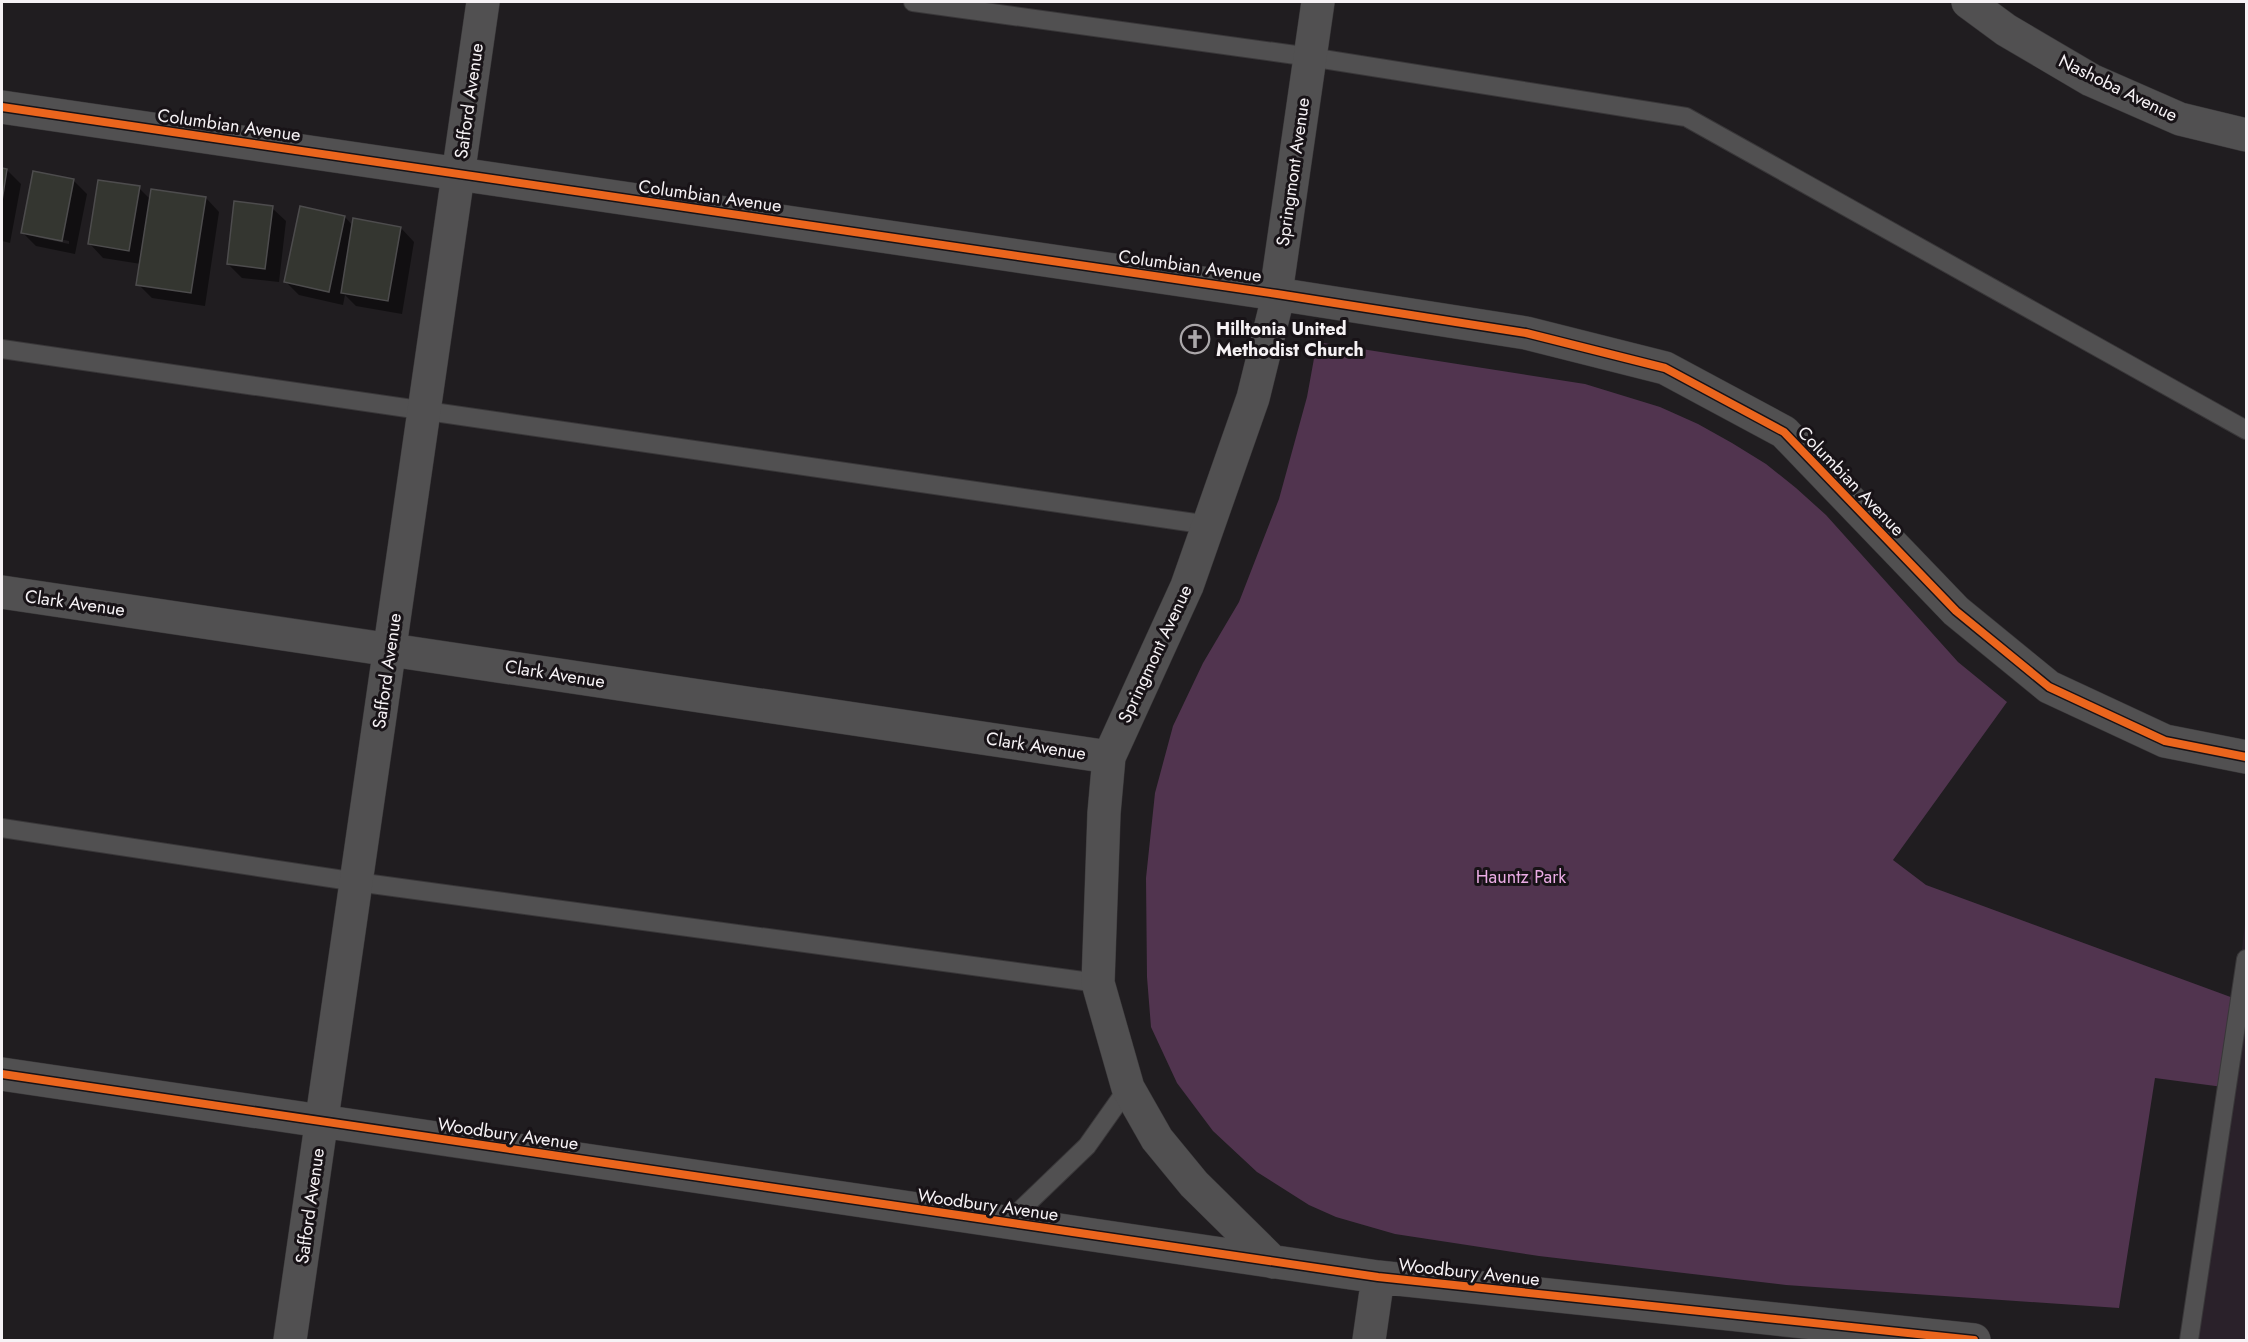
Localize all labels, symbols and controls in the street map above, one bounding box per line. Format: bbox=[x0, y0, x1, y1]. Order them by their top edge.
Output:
street label: Safford Avenue bbox=[448, 41, 490, 161]
street label: Nashoba Avenue bbox=[2054, 48, 2182, 128]
street label: Springmont Avenue bbox=[1270, 96, 1316, 248]
street label: Columbian Avenue bbox=[156, 102, 302, 148]
street label: Columbian Avenue bbox=[637, 173, 783, 219]
street label: Columbian Avenue bbox=[1117, 243, 1263, 289]
place label: Hilltonia United Methodist Church bbox=[1216, 316, 1364, 363]
church icon: Hilltonia United Methodist Church bbox=[1179, 323, 1211, 355]
street label: Columbian Avenue bbox=[1792, 420, 1910, 542]
street label: Springmont Avenue bbox=[1112, 581, 1198, 727]
street label: Clark Avenue bbox=[23, 583, 127, 623]
street label: Safford Avenue bbox=[366, 611, 408, 731]
street label: Clark Avenue bbox=[503, 653, 607, 695]
street label: Clark Avenue bbox=[984, 725, 1088, 767]
park label: Hauntz Park bbox=[1476, 864, 1566, 890]
street label: Woodbury Avenue bbox=[436, 1111, 580, 1157]
street label: Safford Avenue bbox=[289, 1146, 331, 1266]
street label: Woodbury Avenue bbox=[916, 1182, 1060, 1228]
street label: Woodbury Avenue bbox=[1397, 1252, 1541, 1292]

